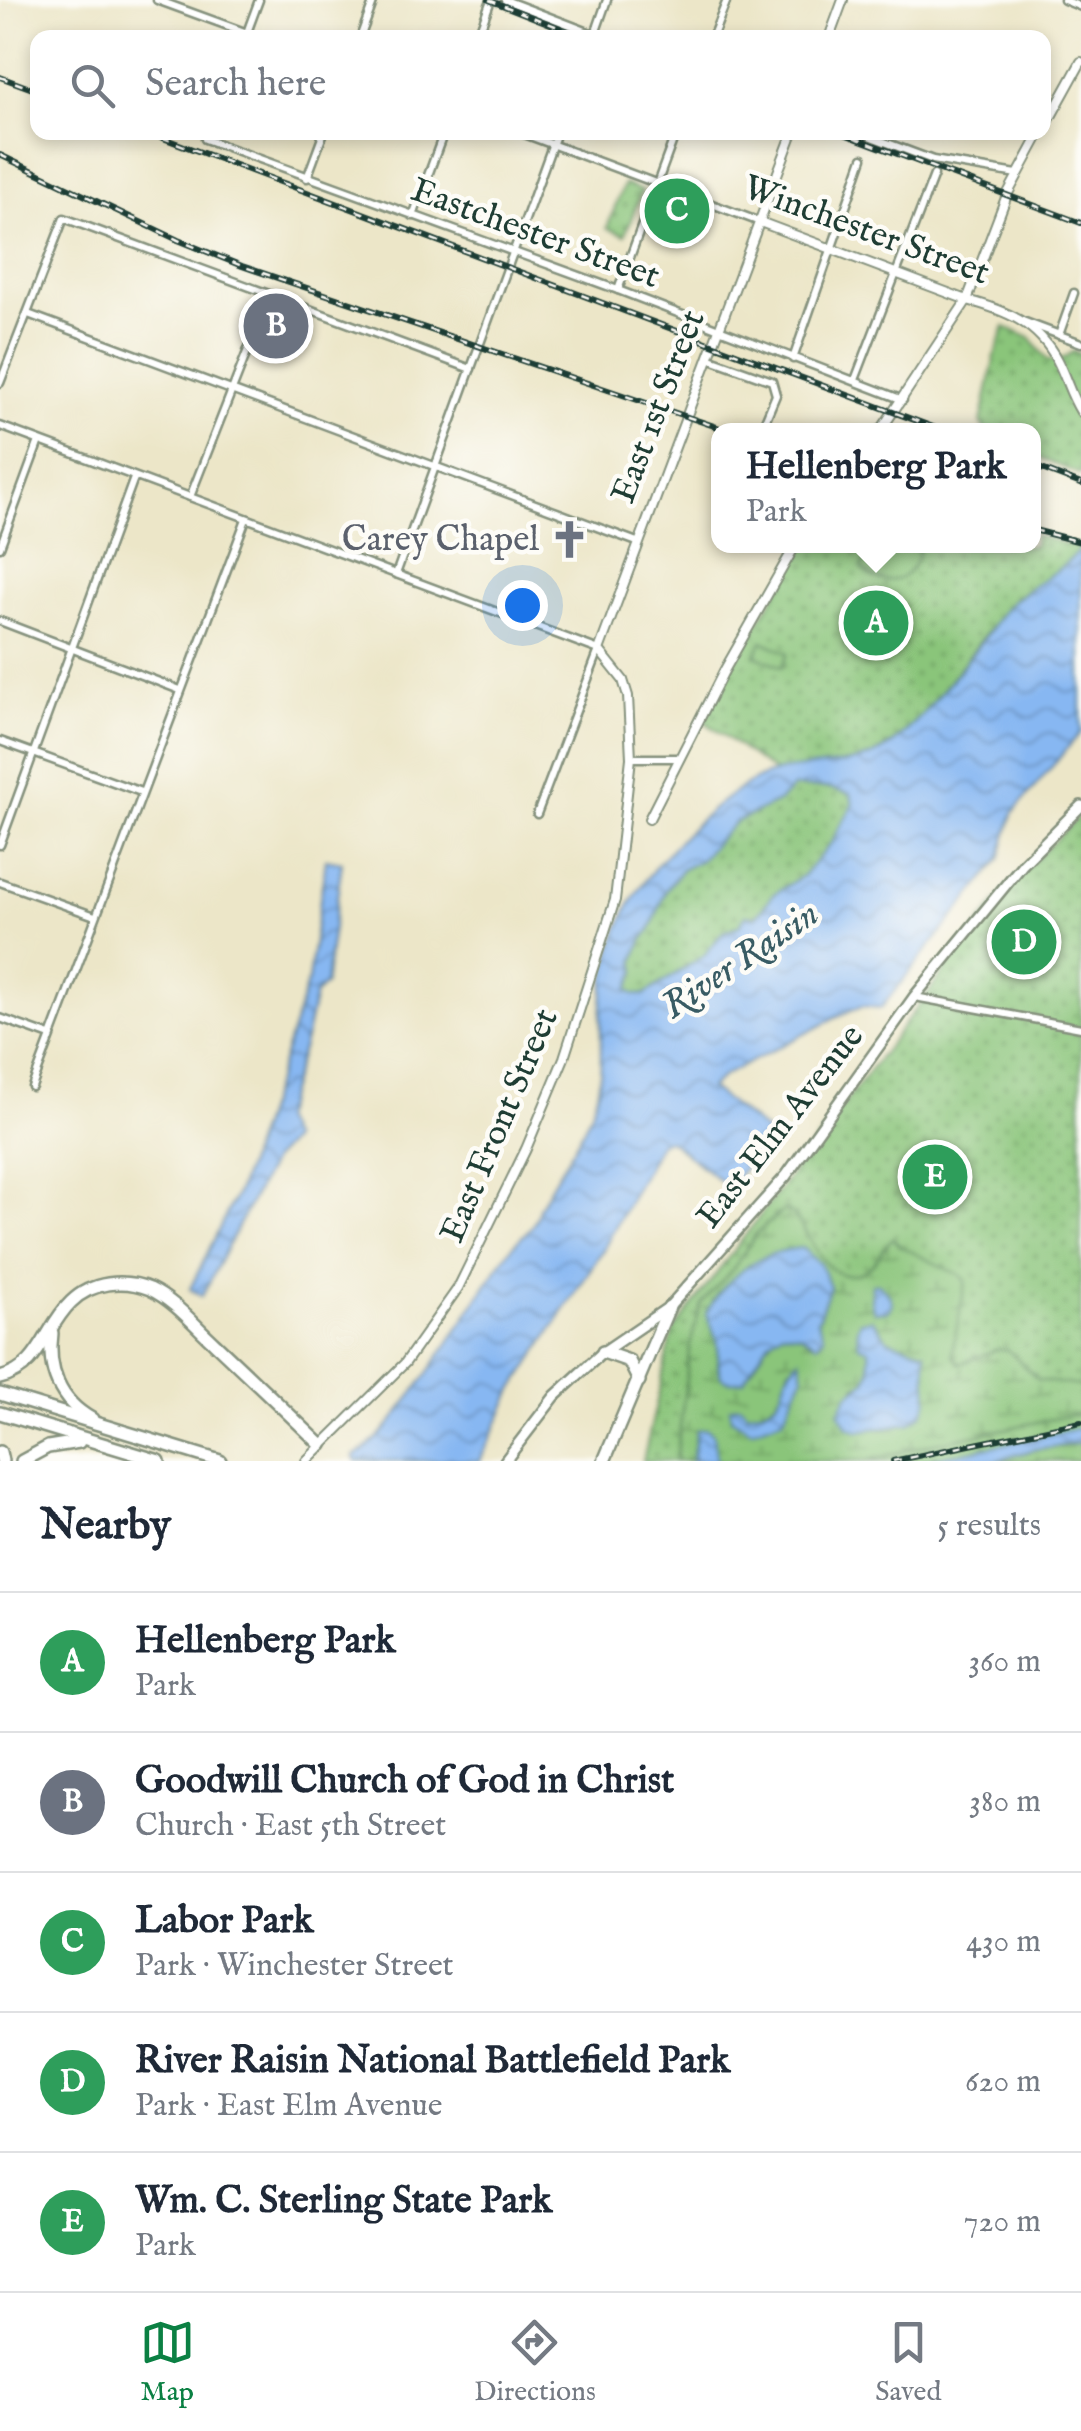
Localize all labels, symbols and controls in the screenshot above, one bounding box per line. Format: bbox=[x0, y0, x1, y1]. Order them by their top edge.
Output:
search box bbox=[30, 30, 1051, 140]
icon: search bbox=[65, 58, 120, 113]
text: Search here bbox=[145, 61, 326, 109]
street label: Winchester Street bbox=[737, 166, 995, 296]
street label: Eastchester Street bbox=[405, 168, 665, 300]
pin: C bbox=[644, 174, 710, 248]
pin: B bbox=[244, 288, 308, 364]
street label: East 1st Street bbox=[602, 304, 716, 510]
popup bbox=[711, 423, 1041, 553]
text: Hellenberg Park bbox=[746, 444, 1006, 492]
text: Park bbox=[746, 492, 807, 533]
place label: Carey Chapel bbox=[342, 518, 539, 563]
church icon: Carey Chapel bbox=[548, 519, 590, 561]
your location bbox=[497, 580, 548, 631]
pin: A bbox=[844, 586, 908, 660]
water label: River Raisin bbox=[653, 891, 829, 1031]
pin: D bbox=[992, 904, 1056, 980]
street label: East Front Street bbox=[430, 1002, 570, 1250]
street label: East Elm Avenue bbox=[687, 1016, 875, 1238]
pin: E bbox=[902, 1140, 968, 1214]
text: Nearby bbox=[40, 1500, 171, 1553]
text: 5 results bbox=[937, 1506, 1041, 1547]
text: Hellenberg Park bbox=[135, 1618, 396, 1666]
text: A bbox=[62, 1642, 83, 1683]
text: 360 m bbox=[968, 1642, 1041, 1683]
text: Park bbox=[135, 1666, 196, 1707]
text: Goodwill Church of God in Christ bbox=[135, 1758, 674, 1806]
text: B bbox=[62, 1782, 83, 1823]
text: 380 m bbox=[969, 1782, 1041, 1823]
text: Church · East 5th Street bbox=[135, 1806, 446, 1847]
text: Labor Park bbox=[135, 1898, 314, 1946]
text: C bbox=[61, 1922, 84, 1963]
text: 430 m bbox=[966, 1922, 1041, 1963]
text: Park · Winchester Street bbox=[135, 1946, 454, 1987]
text: River Raisin National Battlefield Park bbox=[135, 2038, 730, 2086]
text: D bbox=[60, 2062, 85, 2103]
text: 620 m bbox=[965, 2062, 1041, 2103]
text: Park · East Elm Avenue bbox=[135, 2086, 443, 2127]
text: Wm. C. Sterling State Park bbox=[135, 2178, 552, 2226]
text: E bbox=[61, 2202, 84, 2243]
text: 720 m bbox=[964, 2202, 1041, 2243]
text: Park bbox=[135, 2226, 196, 2267]
tab: Map bbox=[140, 2315, 195, 2410]
tab: Directions bbox=[474, 2315, 596, 2410]
tab: Saved bbox=[875, 2315, 941, 2410]

